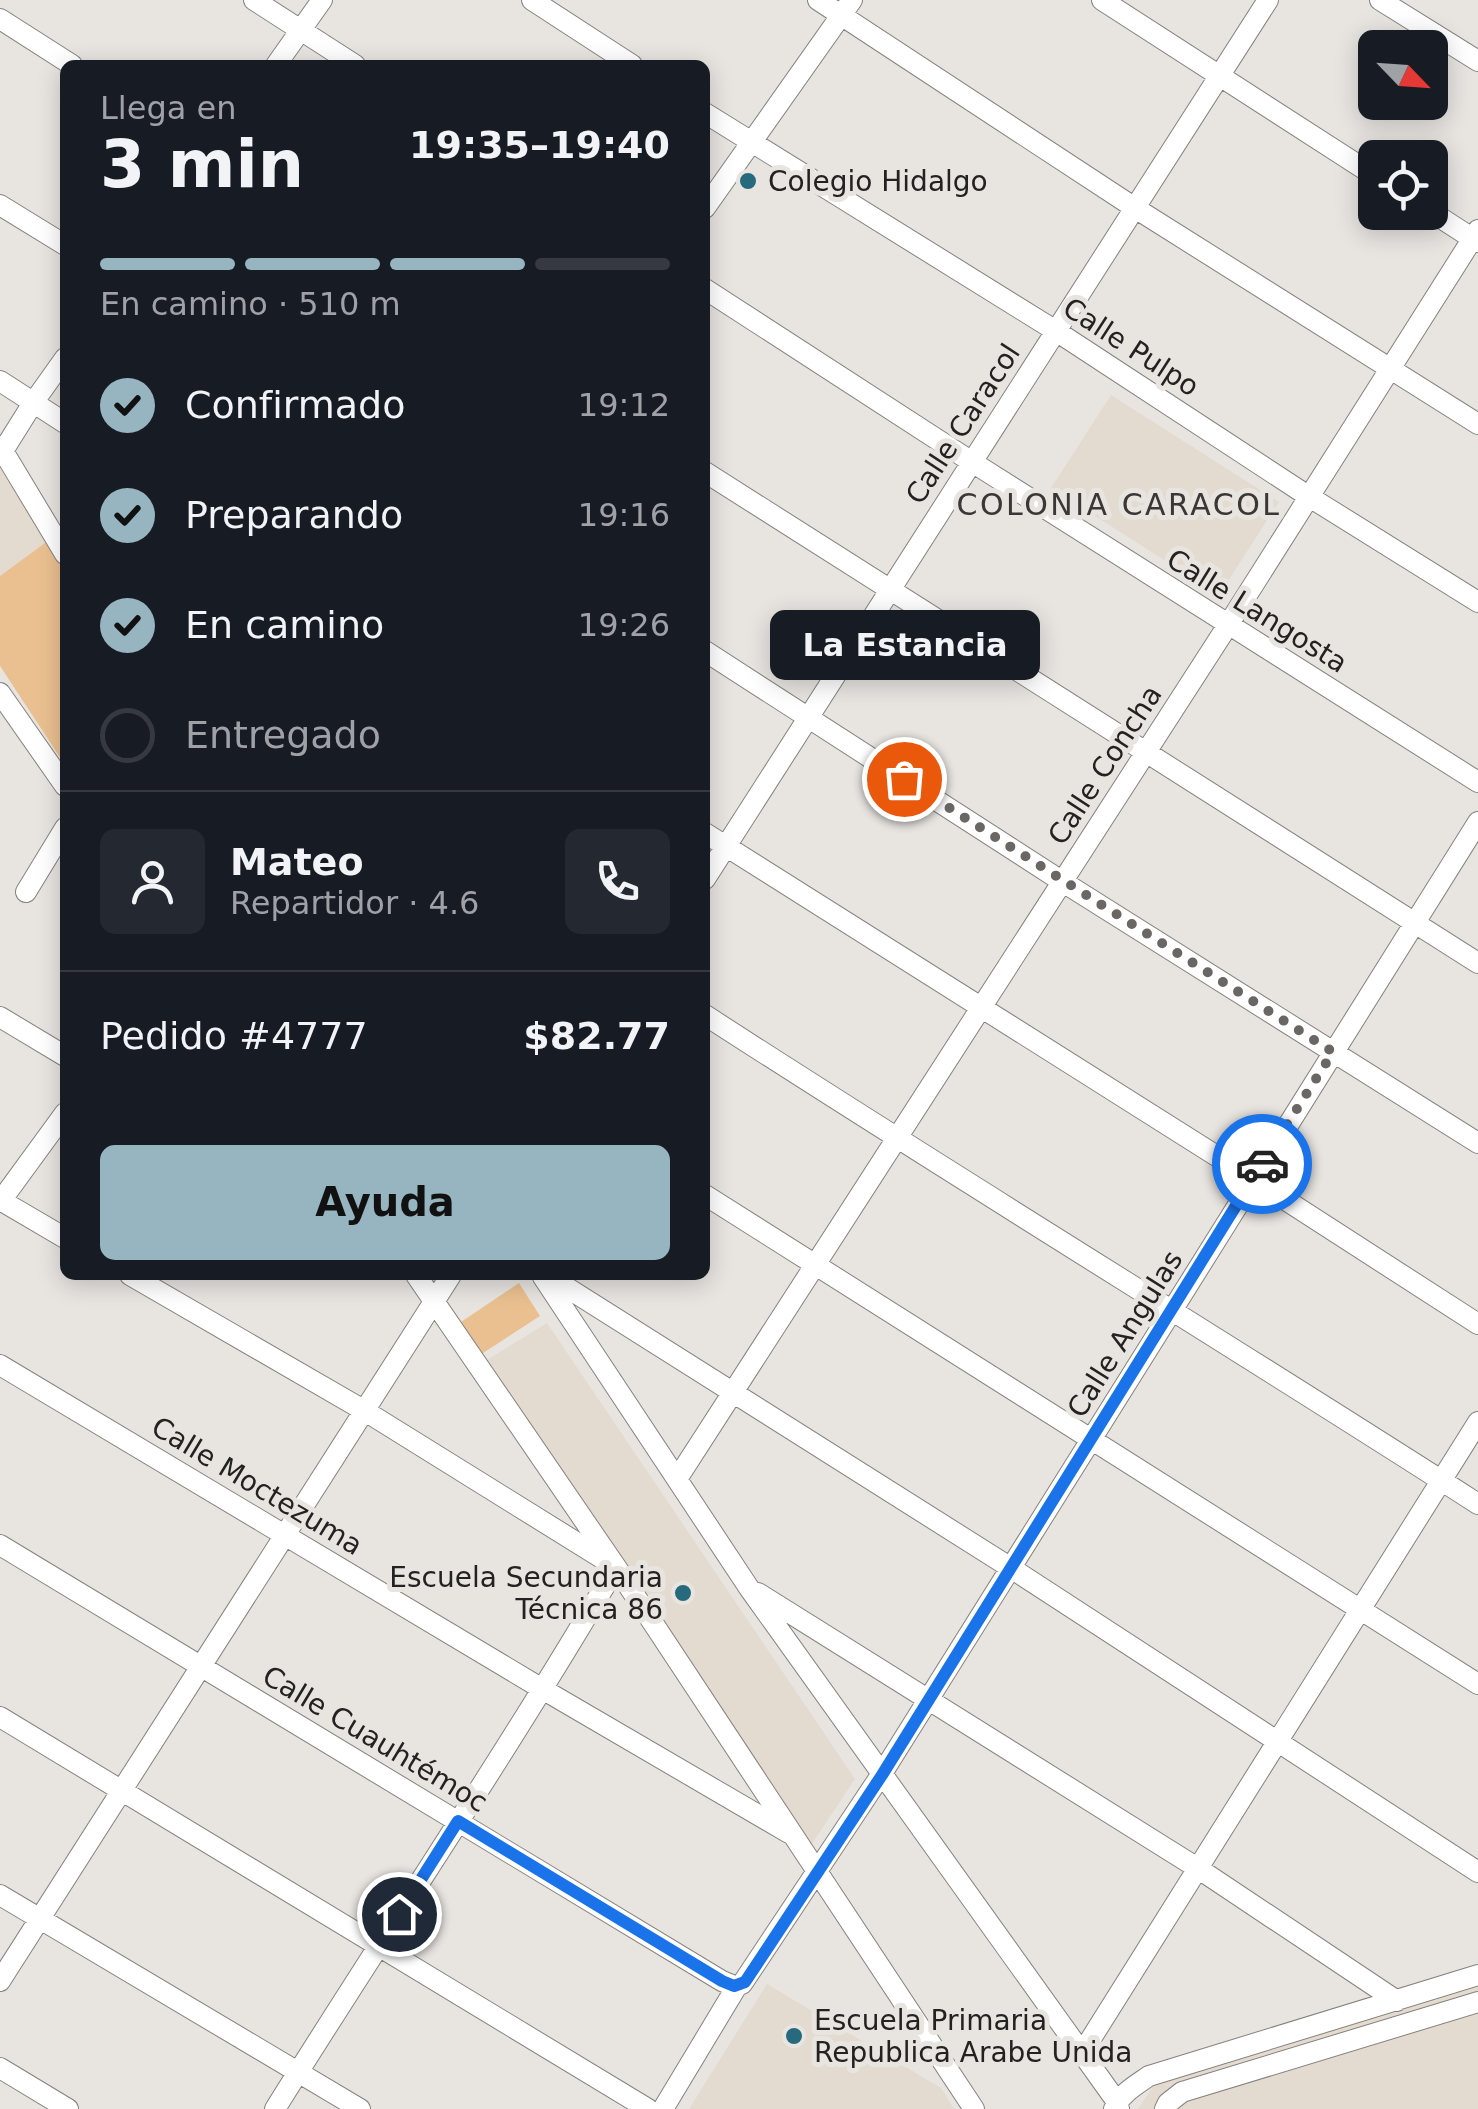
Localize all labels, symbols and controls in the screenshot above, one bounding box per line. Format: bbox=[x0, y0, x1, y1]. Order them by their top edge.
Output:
north arrow bbox=[1358, 30, 1448, 120]
map controls bbox=[1358, 30, 1448, 230]
text: Llega en bbox=[100, 89, 236, 127]
text: 19:35–19:40 bbox=[409, 123, 670, 167]
text: 3 min bbox=[100, 127, 304, 202]
button: locate bbox=[1358, 140, 1448, 230]
place label: Colegio Hidalgo bbox=[768, 165, 988, 198]
marker: Colegio Hidalgo bbox=[737, 170, 759, 192]
text: En camino · 510 m bbox=[100, 285, 401, 323]
street label: Calle Pulpo bbox=[1057, 291, 1205, 403]
street label: Calle Caracol bbox=[899, 338, 1027, 510]
icon: check bbox=[100, 378, 155, 433]
text: Confirmado bbox=[185, 383, 405, 427]
text: 19:12 bbox=[578, 386, 670, 424]
district label: COLONIA CARACOL bbox=[956, 487, 1282, 522]
icon: check bbox=[100, 488, 155, 543]
text: Preparando bbox=[185, 493, 403, 537]
text: 19:16 bbox=[578, 496, 670, 534]
street label: Calle Langosta bbox=[1161, 542, 1353, 680]
icon: check bbox=[100, 598, 155, 653]
text: En camino bbox=[185, 603, 384, 647]
text: 19:26 bbox=[578, 606, 670, 644]
callout: La Estancia bbox=[769, 609, 1039, 679]
text: La Estancia bbox=[802, 626, 1008, 664]
street label: Calle Concha bbox=[1041, 679, 1169, 851]
text: Entregado bbox=[185, 713, 381, 757]
pin bbox=[862, 737, 947, 822]
icon: bag bbox=[877, 752, 932, 807]
button: person bbox=[100, 829, 205, 934]
button: phone bbox=[565, 829, 670, 934]
text: Mateo bbox=[230, 840, 364, 884]
text: Repartidor · 4.6 bbox=[230, 884, 479, 922]
text: Pedido #4777 bbox=[100, 1014, 368, 1058]
text: $82.77 bbox=[523, 1014, 670, 1058]
courier bbox=[1212, 1114, 1312, 1214]
icon: car bbox=[1235, 1137, 1290, 1192]
button: Ayuda bbox=[100, 1145, 670, 1260]
street label: Calle Angulas bbox=[1061, 1245, 1189, 1423]
street label: Calle Moctezuma bbox=[146, 1410, 368, 1562]
place label: Escuela Secundaria Técnica 86 bbox=[389, 1561, 663, 1626]
marker: Escuela Secundaria Técnica 86 bbox=[672, 1582, 694, 1604]
street label: Calle Cuauhtémoc bbox=[257, 1659, 493, 1819]
pin bbox=[357, 1872, 442, 1957]
icon: home bbox=[372, 1887, 427, 1942]
place label: Escuela Primaria Republica Arabe Unida bbox=[814, 2004, 1132, 2069]
marker: Escuela Primaria Republica Arabe Unida bbox=[783, 2025, 805, 2047]

